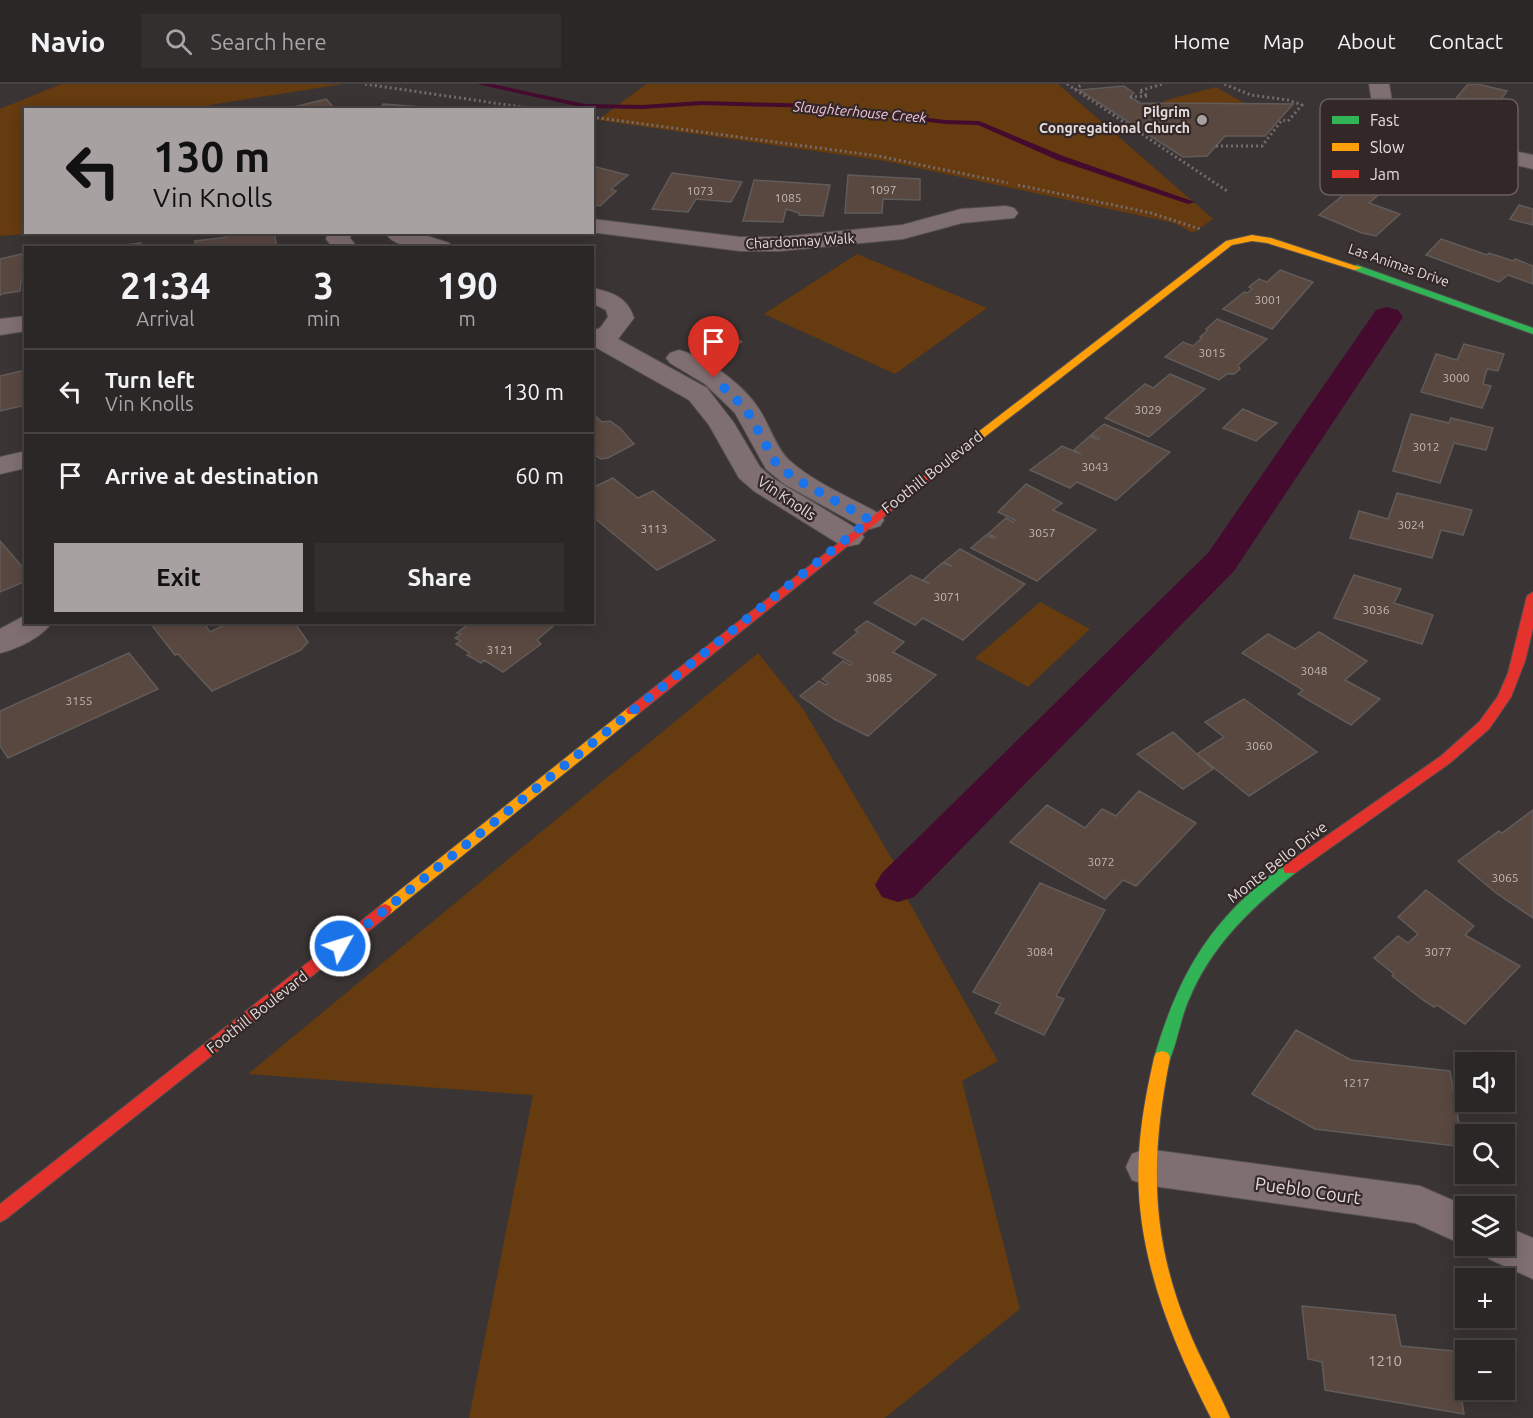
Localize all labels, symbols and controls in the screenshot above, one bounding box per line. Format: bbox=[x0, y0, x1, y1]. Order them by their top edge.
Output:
search box bbox=[141, 14, 561, 68]
icon: search bbox=[162, 25, 195, 58]
text: Navio bbox=[30, 26, 105, 57]
text: Search here bbox=[210, 29, 327, 54]
text: Home bbox=[1173, 29, 1230, 53]
text: Map bbox=[1263, 29, 1304, 53]
text: About bbox=[1337, 29, 1396, 53]
text: Contact bbox=[1429, 29, 1503, 53]
water label: Slaughterhouse Creek bbox=[792, 98, 928, 126]
legend bbox=[1320, 99, 1518, 195]
place label: Pilgrim Congregational Church bbox=[1039, 104, 1190, 136]
text: Fast bbox=[1370, 111, 1400, 129]
marker: Pilgrim Congregational Church bbox=[1195, 113, 1209, 127]
icon: left bbox=[54, 132, 132, 210]
text: 130 m bbox=[153, 133, 270, 180]
text: Slow bbox=[1370, 138, 1405, 156]
text: Jam bbox=[1370, 165, 1400, 183]
text: Vin Knolls bbox=[153, 182, 273, 212]
house number: 1097 bbox=[869, 183, 897, 196]
house number: 1073 bbox=[686, 184, 714, 197]
house number: 1085 bbox=[774, 191, 802, 204]
street label: Chardonnay Walk bbox=[745, 230, 855, 252]
street label: Las Animas Drive bbox=[1346, 240, 1452, 290]
text: 21:34 bbox=[120, 265, 210, 306]
text: 3 bbox=[313, 265, 334, 306]
text: 190 bbox=[437, 265, 498, 306]
house number: 3001 bbox=[1254, 293, 1282, 306]
text: Arrival bbox=[136, 307, 195, 330]
text: min bbox=[307, 307, 340, 330]
text: m bbox=[459, 307, 476, 330]
pin bbox=[688, 316, 739, 378]
icon: arrive bbox=[697, 325, 730, 358]
house number: 3015 bbox=[1198, 346, 1226, 359]
text: Turn left bbox=[105, 367, 195, 392]
house number: 3000 bbox=[1442, 371, 1470, 384]
icon: left bbox=[54, 375, 87, 408]
text: 130 m bbox=[503, 379, 564, 404]
text: Vin Knolls bbox=[105, 392, 194, 415]
house number: 3029 bbox=[1134, 403, 1162, 416]
street label: Foothill Boulevard bbox=[878, 427, 986, 517]
house number: 3012 bbox=[1412, 440, 1440, 453]
icon: arrive bbox=[54, 459, 87, 492]
house number: 3043 bbox=[1081, 460, 1109, 473]
text: Arrive at destination bbox=[105, 463, 319, 488]
text: 60 m bbox=[515, 463, 564, 488]
street label: Vin Knolls bbox=[755, 472, 819, 524]
house number: 3024 bbox=[1397, 518, 1425, 531]
house number: 3113 bbox=[640, 522, 668, 535]
house number: 3057 bbox=[1028, 526, 1056, 539]
button: Exit bbox=[54, 543, 303, 612]
button: Share bbox=[315, 543, 564, 612]
house number: 3071 bbox=[933, 590, 961, 603]
house number: 3036 bbox=[1362, 603, 1390, 616]
house number: 3121 bbox=[486, 643, 514, 656]
house number: 3048 bbox=[1300, 664, 1328, 677]
house number: 3085 bbox=[865, 671, 893, 684]
house number: 3155 bbox=[65, 694, 93, 707]
house number: 3060 bbox=[1245, 739, 1273, 752]
street label: Monte Bello Drive bbox=[1224, 818, 1330, 906]
house number: 3072 bbox=[1087, 855, 1115, 868]
house number: 3065 bbox=[1491, 871, 1519, 884]
position arrow bbox=[308, 914, 372, 978]
house number: 3084 bbox=[1026, 945, 1054, 958]
house number: 3077 bbox=[1424, 945, 1452, 958]
street label: Foothill Boulevard bbox=[203, 967, 311, 1057]
map controls bbox=[1455, 1052, 1515, 1400]
button: sound bbox=[1455, 1052, 1515, 1112]
house number: 1217 bbox=[1342, 1076, 1370, 1089]
button: search bbox=[1455, 1124, 1515, 1184]
street label: Pueblo Court bbox=[1254, 1173, 1362, 1207]
button: layers bbox=[1455, 1196, 1515, 1256]
button: + bbox=[1455, 1268, 1515, 1328]
button: − bbox=[1455, 1340, 1515, 1400]
house number: 1210 bbox=[1368, 1352, 1402, 1369]

